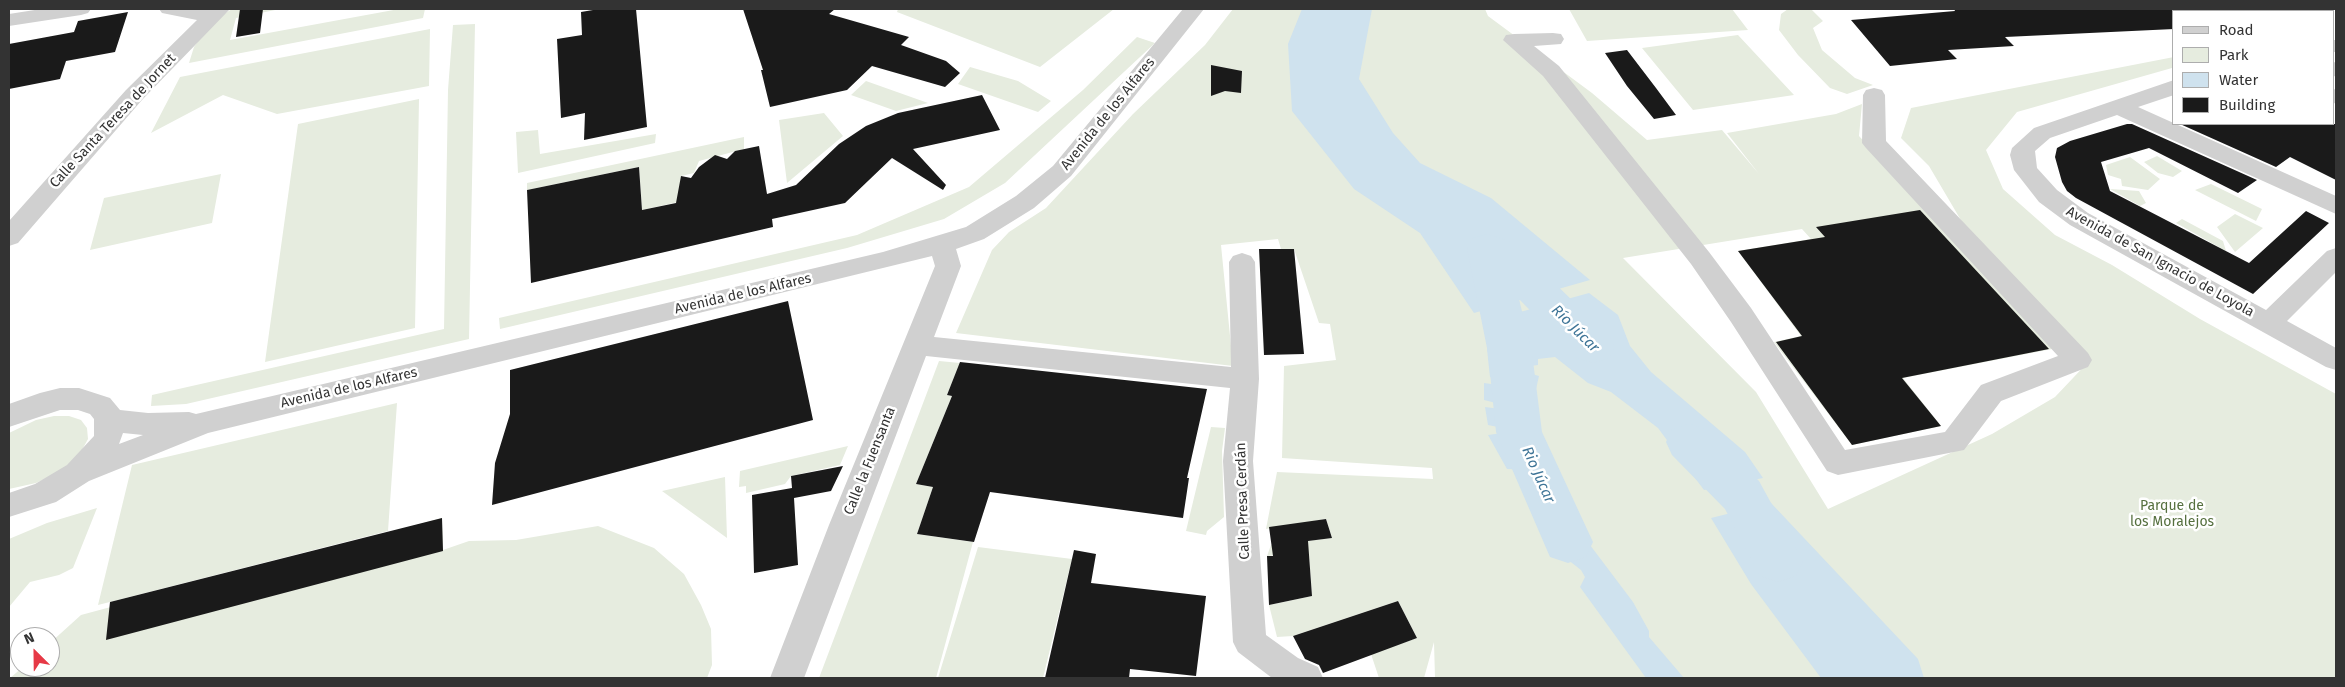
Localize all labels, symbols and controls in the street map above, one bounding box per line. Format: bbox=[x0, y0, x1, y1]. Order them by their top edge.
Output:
legend bbox=[2172, 10, 2335, 125]
text: Road bbox=[2219, 21, 2254, 39]
text: Park bbox=[2219, 46, 2249, 64]
street label: Calle Santa Teresa de Jornet bbox=[46, 50, 180, 192]
street label: Avenida de los Alfares bbox=[1057, 54, 1159, 174]
text: Water bbox=[2219, 71, 2258, 89]
text: Building bbox=[2219, 96, 2275, 114]
street label: Avenida de San Ignacio de Loyola bbox=[2063, 203, 2257, 321]
street label: Avenida de los Alfares bbox=[673, 270, 813, 318]
water label: Río Júcar bbox=[1547, 301, 1603, 357]
street label: Avenida de los Alfares bbox=[279, 364, 419, 412]
street label: Calle la Fuensanta bbox=[841, 404, 899, 518]
street label: Calle Presa Cerdán bbox=[1233, 442, 1253, 560]
water label: Rio Júcar bbox=[1518, 444, 1558, 506]
park label: Parque de los Moralejos bbox=[2130, 498, 2214, 530]
north arrow bbox=[10, 627, 60, 677]
text: N bbox=[22, 629, 37, 648]

